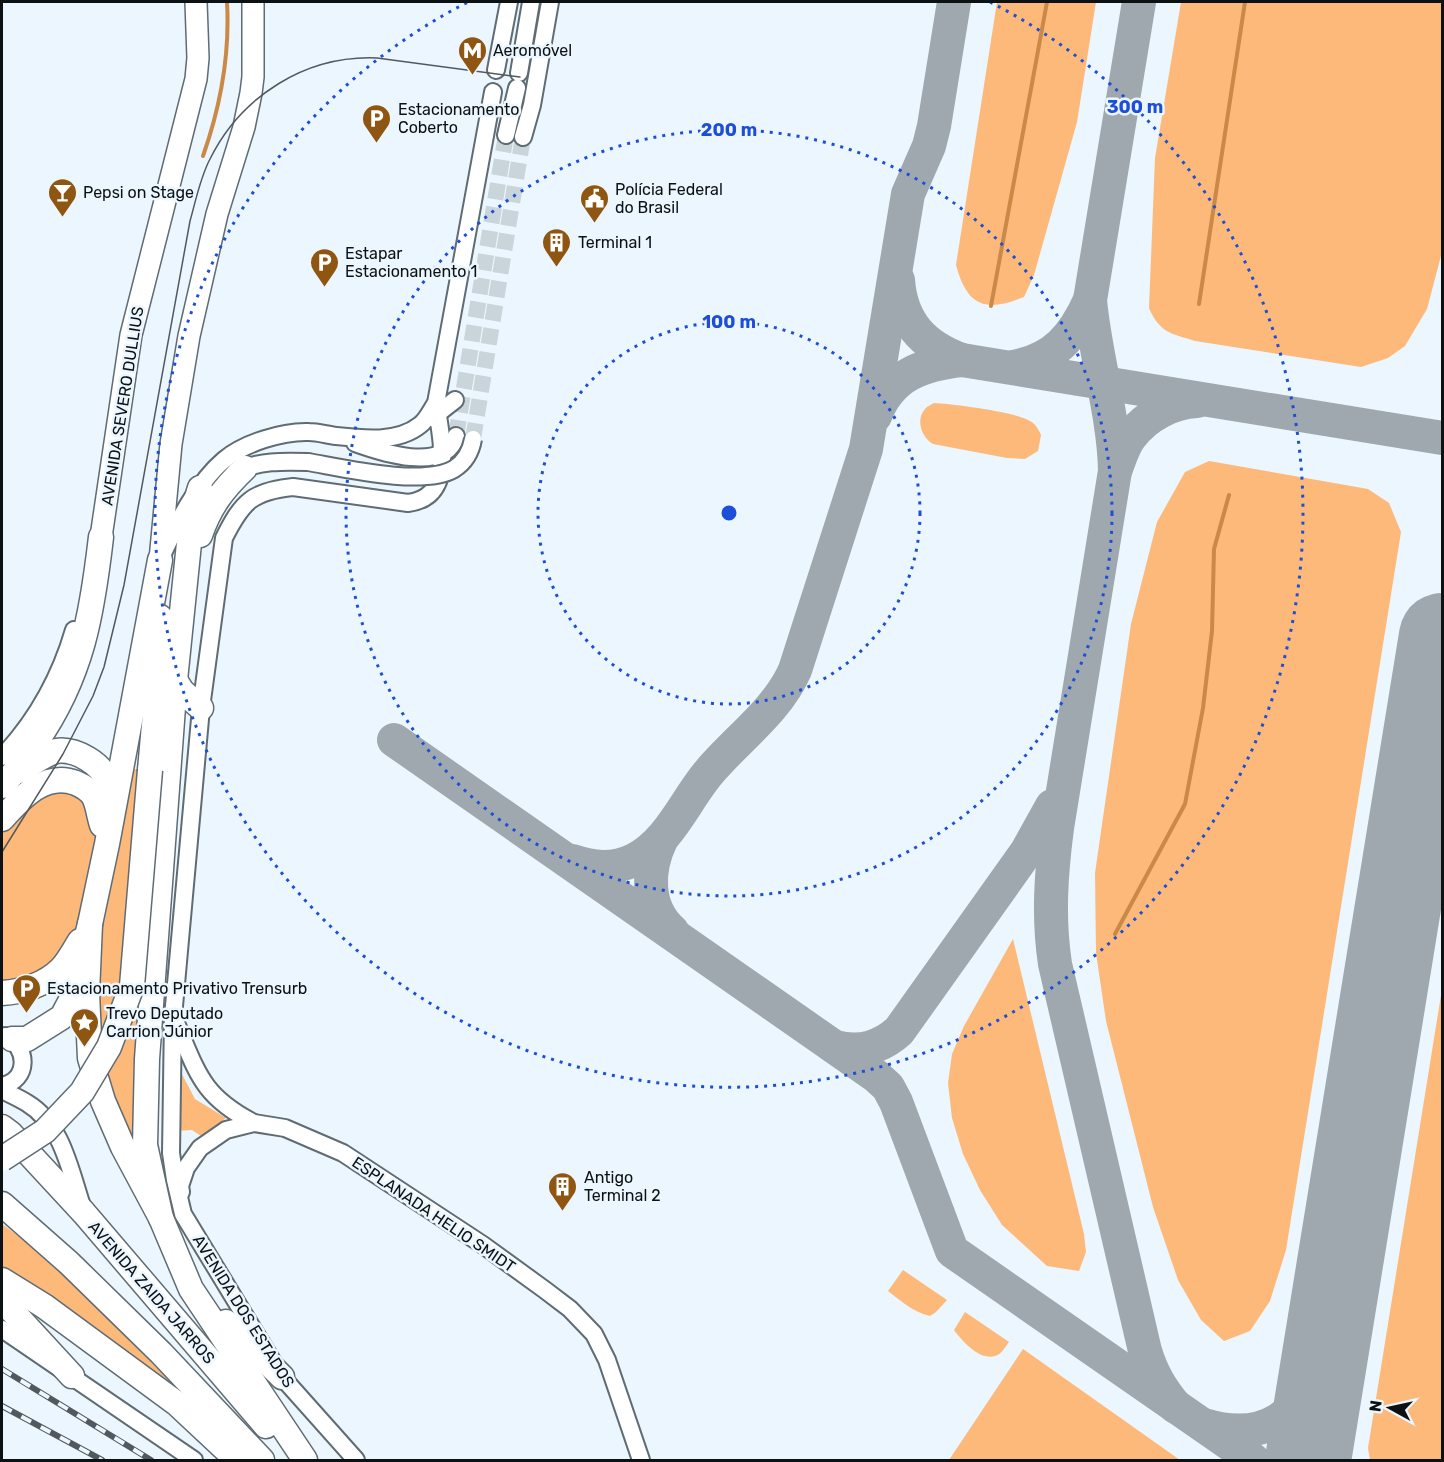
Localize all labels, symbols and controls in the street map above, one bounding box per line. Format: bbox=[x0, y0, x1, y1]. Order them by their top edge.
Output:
metro station icon: Aeromóvel bbox=[456, 34, 488, 76]
place label: Aeromóvel bbox=[493, 41, 572, 60]
text: 300 m bbox=[1107, 96, 1163, 118]
place label: Estacionamento Coberto bbox=[398, 100, 520, 137]
parking icon: Estacionamento Coberto bbox=[361, 102, 393, 144]
text: 200 m bbox=[701, 119, 757, 141]
bar icon: Pepsi on Stage bbox=[46, 176, 78, 218]
place label: Polícia Federal do Brasil bbox=[615, 180, 723, 217]
public building icon: Polícia Federal do Brasil bbox=[578, 182, 610, 224]
place label: Pepsi on Stage bbox=[83, 183, 194, 202]
building icon: Terminal 1 bbox=[541, 226, 573, 268]
place label: Terminal 1 bbox=[578, 233, 652, 252]
place label: Estapar Estacionamento 1 bbox=[345, 244, 477, 281]
parking icon: Estapar Estacionamento 1 bbox=[308, 246, 340, 288]
street label: AVENIDA SEVERO DULLIUS bbox=[97, 305, 148, 507]
text: 100 m bbox=[702, 311, 756, 333]
centre of rings bbox=[719, 503, 739, 523]
parking icon: Estacionamento Privativo Trensurb bbox=[10, 972, 42, 1014]
place label: Estacionamento Privativo Trensurb bbox=[47, 979, 307, 998]
place label: Trevo Deputado Carrion Júnior bbox=[106, 1004, 223, 1041]
place icon: Trevo Deputado Carrion Júnior bbox=[69, 1006, 101, 1048]
street label: ESPLANADA HELIO SMIDT bbox=[348, 1153, 519, 1276]
place label: Antigo Terminal 2 bbox=[584, 1168, 661, 1205]
building icon: Antigo Terminal 2 bbox=[547, 1170, 579, 1212]
street label: AVENIDA ZAIDA JARROS bbox=[85, 1217, 219, 1368]
street label: AVENIDA DOS ESTADOS bbox=[189, 1231, 298, 1391]
north arrow bbox=[1360, 1378, 1420, 1438]
text: N bbox=[1365, 1399, 1386, 1413]

